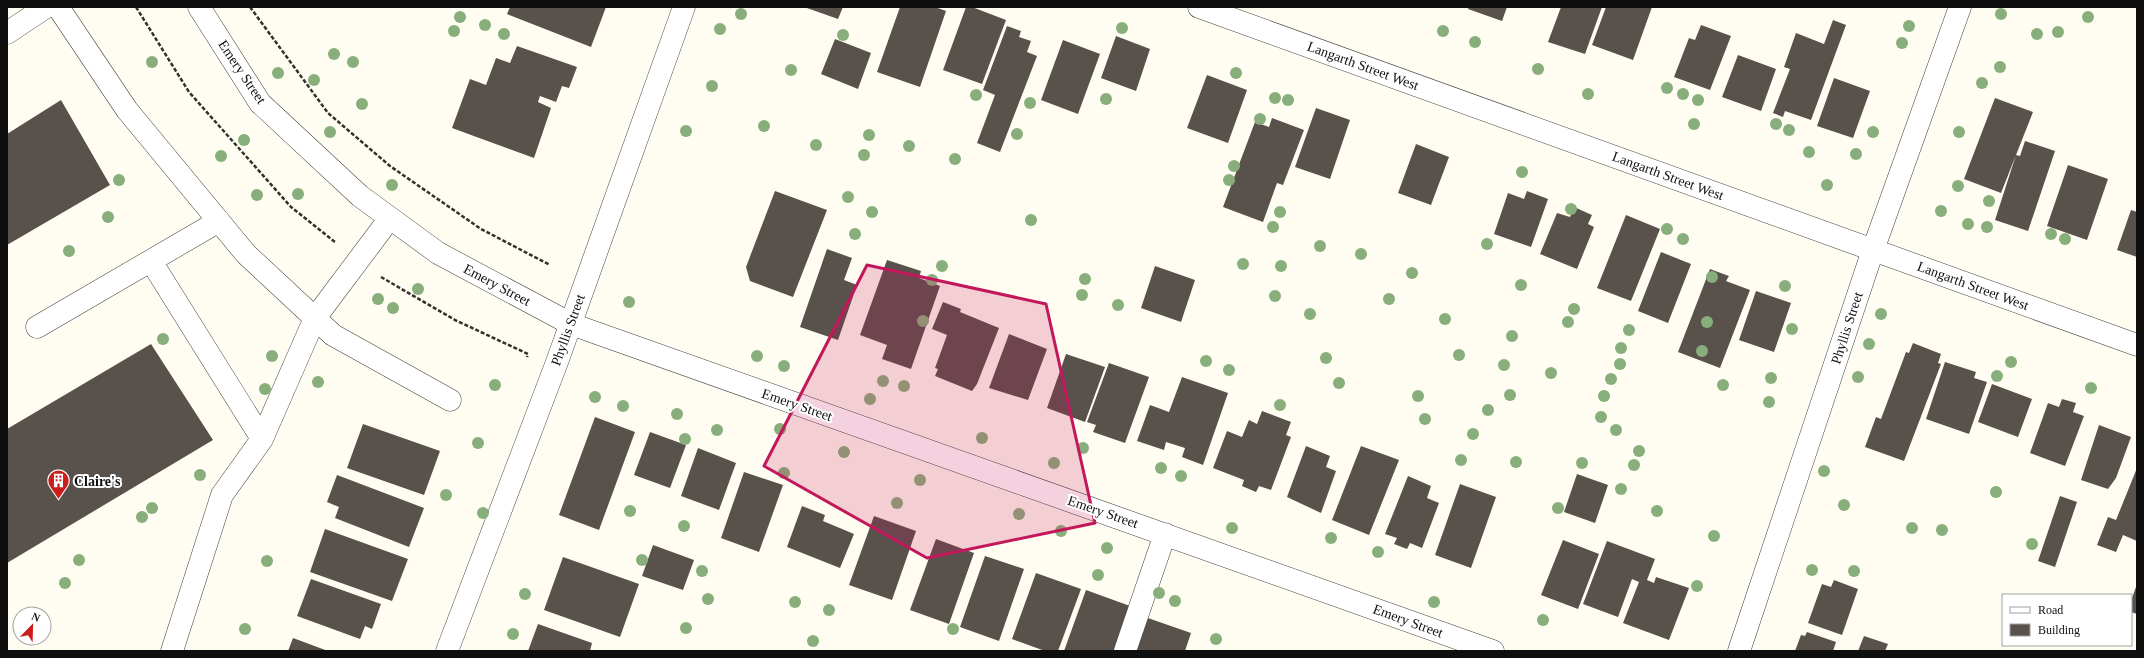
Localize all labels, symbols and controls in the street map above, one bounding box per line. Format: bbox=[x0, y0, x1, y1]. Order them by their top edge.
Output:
street label: Emery Street bbox=[215, 37, 269, 107]
street label: Langarth Street West bbox=[1305, 39, 1421, 93]
street label: Langarth Street West bbox=[1610, 149, 1726, 203]
street label: Langarth Street West bbox=[1915, 259, 2031, 313]
street label: Emery Street bbox=[461, 261, 533, 309]
street label: Phyllis Street bbox=[1828, 290, 1866, 366]
street label: Phyllis Street bbox=[548, 292, 588, 368]
street label: Emery Street bbox=[760, 386, 834, 424]
building icon: Claire's bbox=[45, 468, 71, 501]
place label: Claire's bbox=[74, 474, 121, 489]
street label: Emery Street bbox=[1066, 493, 1140, 531]
legend bbox=[2002, 594, 2132, 646]
street label: Emery Street bbox=[1371, 601, 1445, 641]
text: Road bbox=[2038, 603, 2063, 617]
north arrow bbox=[12, 606, 52, 646]
text: N bbox=[30, 610, 42, 624]
text: Building bbox=[2038, 623, 2080, 637]

